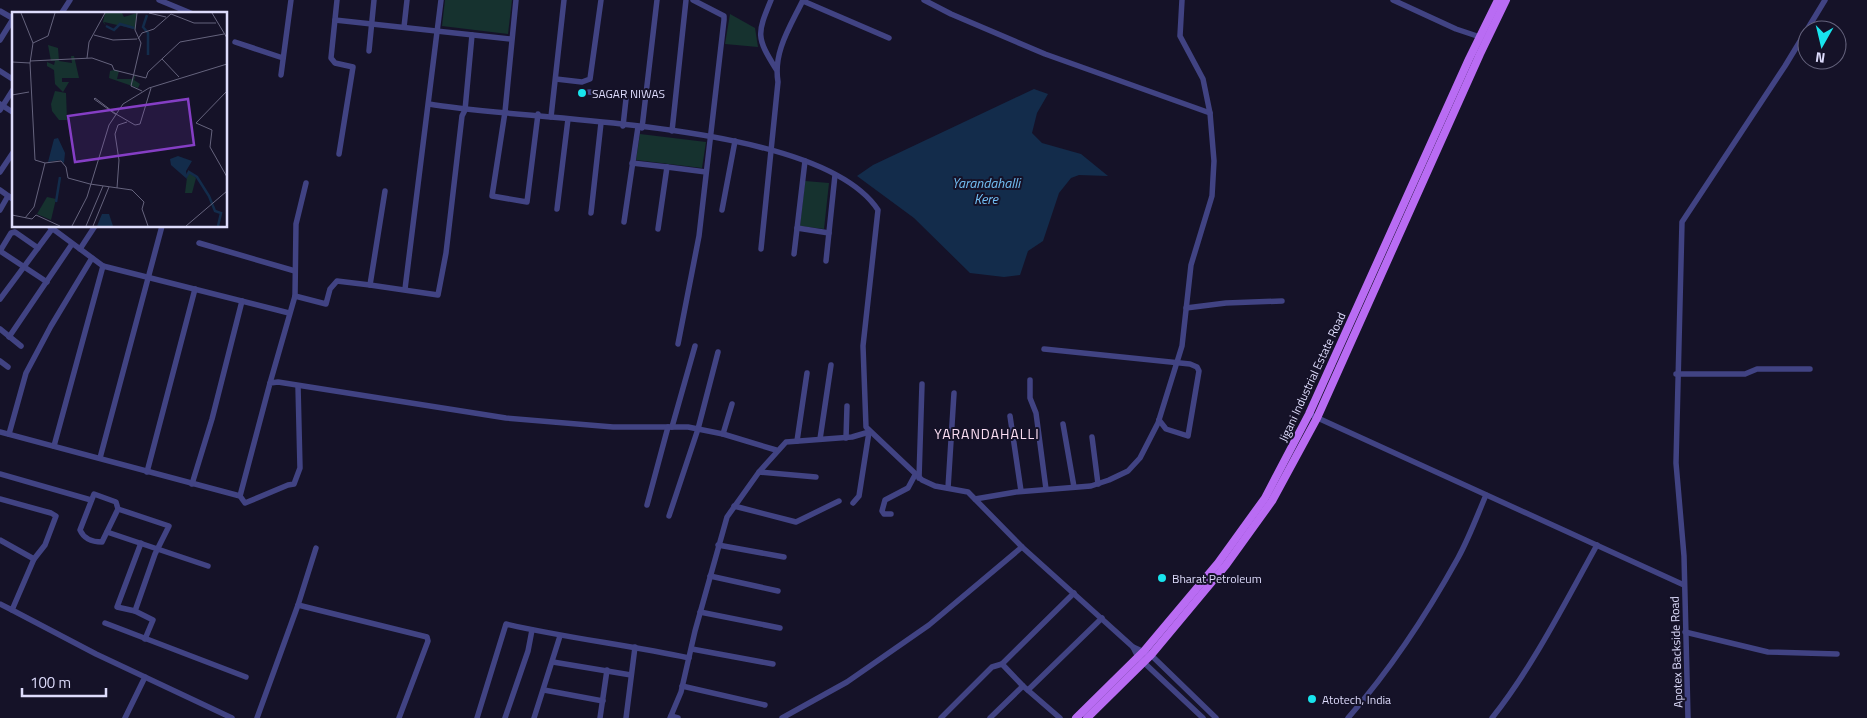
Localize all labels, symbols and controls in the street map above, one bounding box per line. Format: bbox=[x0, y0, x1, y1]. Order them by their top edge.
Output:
inset map bbox=[12, 12, 228, 228]
north arrow bbox=[1797, 20, 1847, 70]
text: N bbox=[1814, 47, 1826, 69]
place label: SAGAR NIWAS bbox=[592, 84, 665, 103]
marker: SAGAR NIWAS bbox=[576, 87, 588, 99]
water label: Yarandahalli Kere bbox=[952, 172, 1022, 209]
street label: Jigani Industrial Estate Road bbox=[1274, 309, 1350, 445]
district label: YARANDAHALLI bbox=[934, 423, 1040, 444]
place label: Bharat Petroleum bbox=[1172, 569, 1262, 588]
marker: Bharat Petroleum bbox=[1156, 572, 1168, 584]
street label: Apotex Backside Road bbox=[1665, 596, 1687, 708]
scale bar bbox=[22, 666, 106, 698]
text: 100 m bbox=[30, 671, 71, 694]
place label: Atotech, India bbox=[1322, 690, 1391, 709]
marker: Atotech, India bbox=[1306, 693, 1318, 705]

